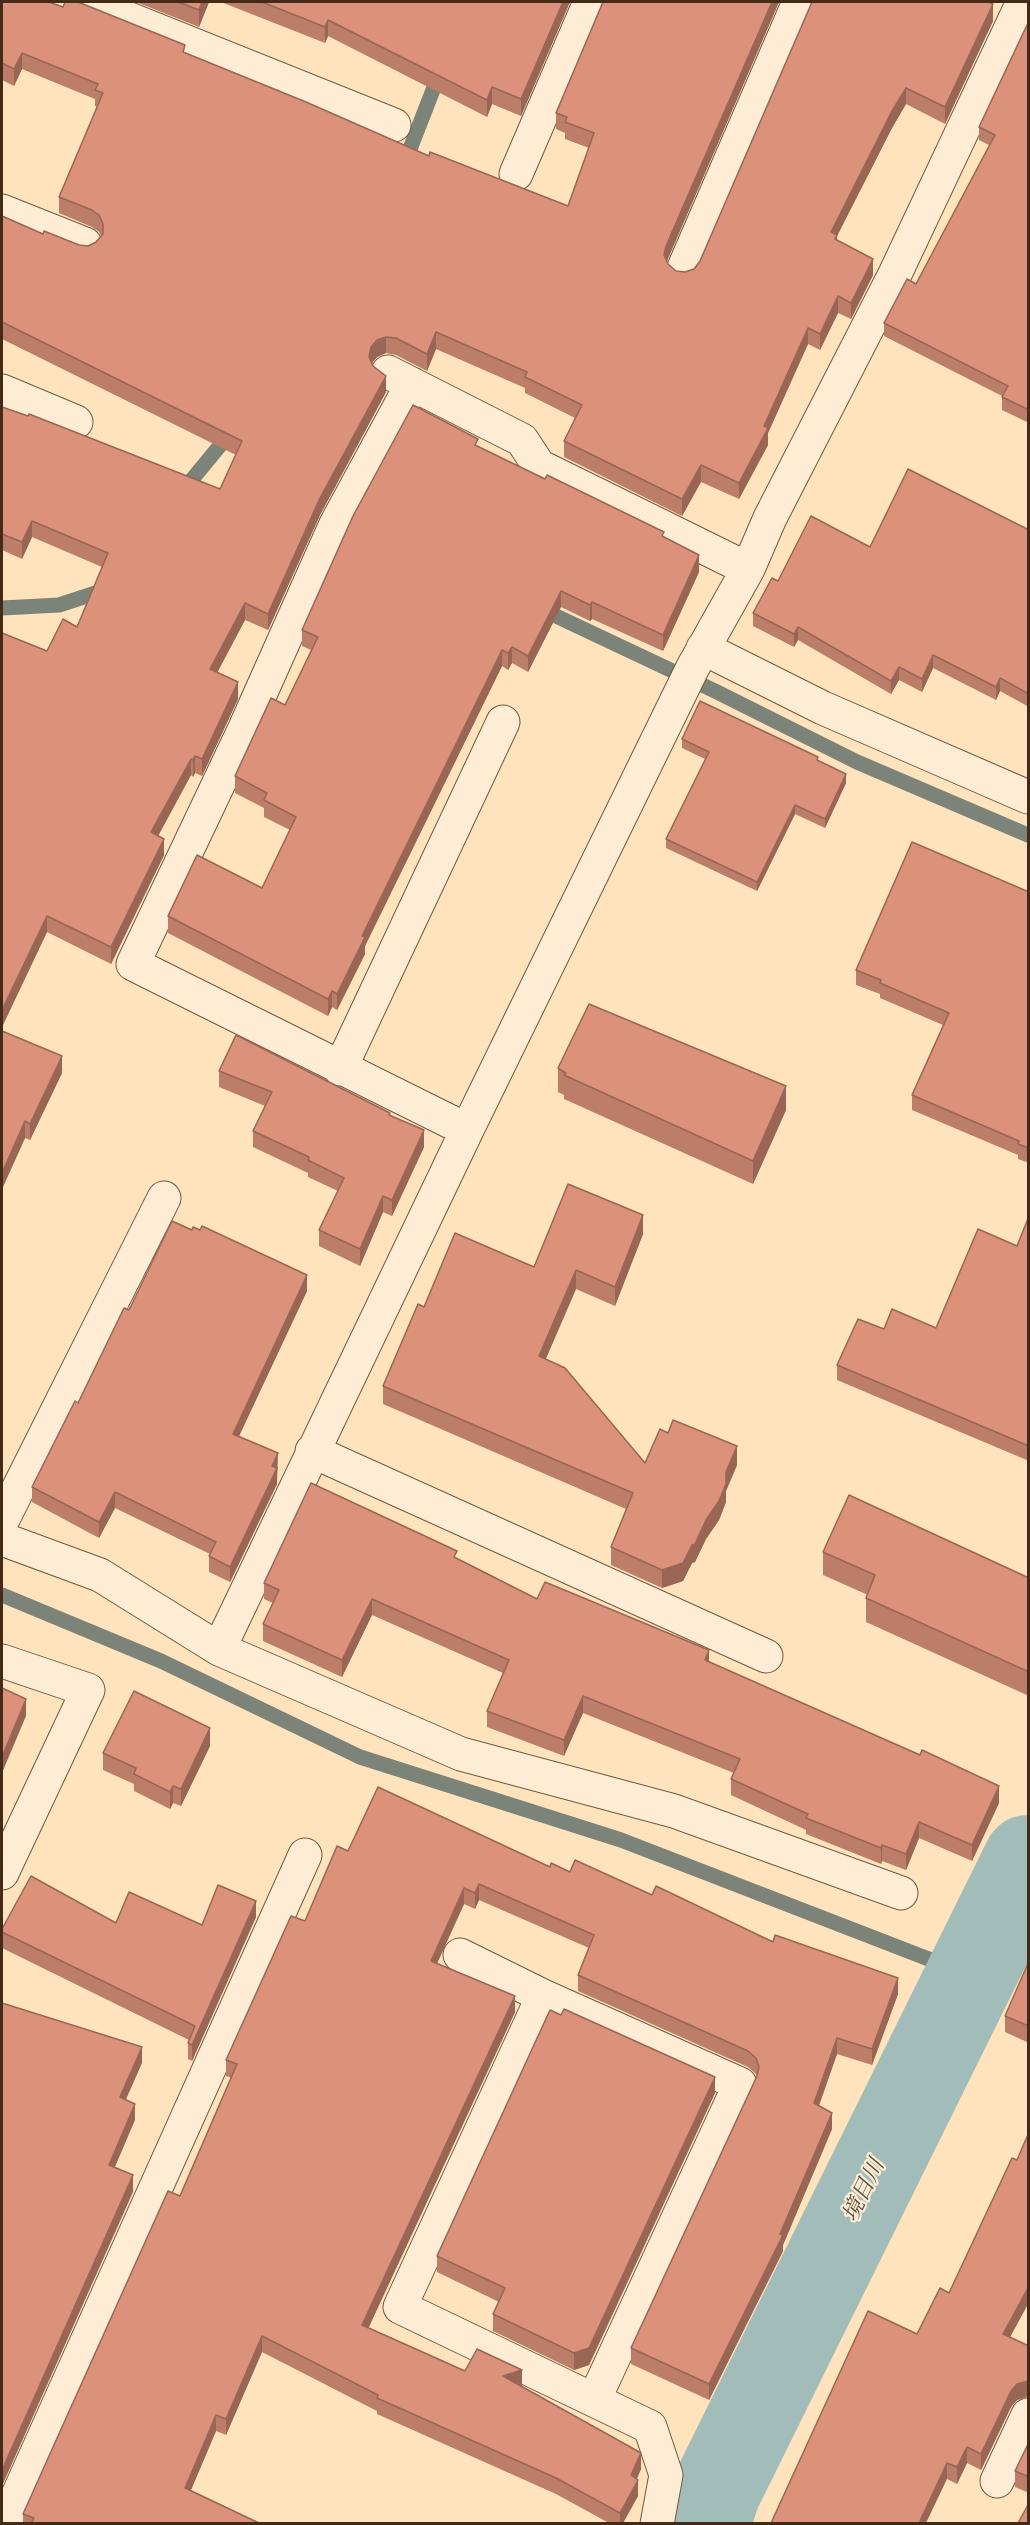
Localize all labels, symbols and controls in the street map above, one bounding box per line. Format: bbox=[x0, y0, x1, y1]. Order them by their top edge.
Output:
water label: 境目川 bbox=[839, 2156, 891, 2226]

